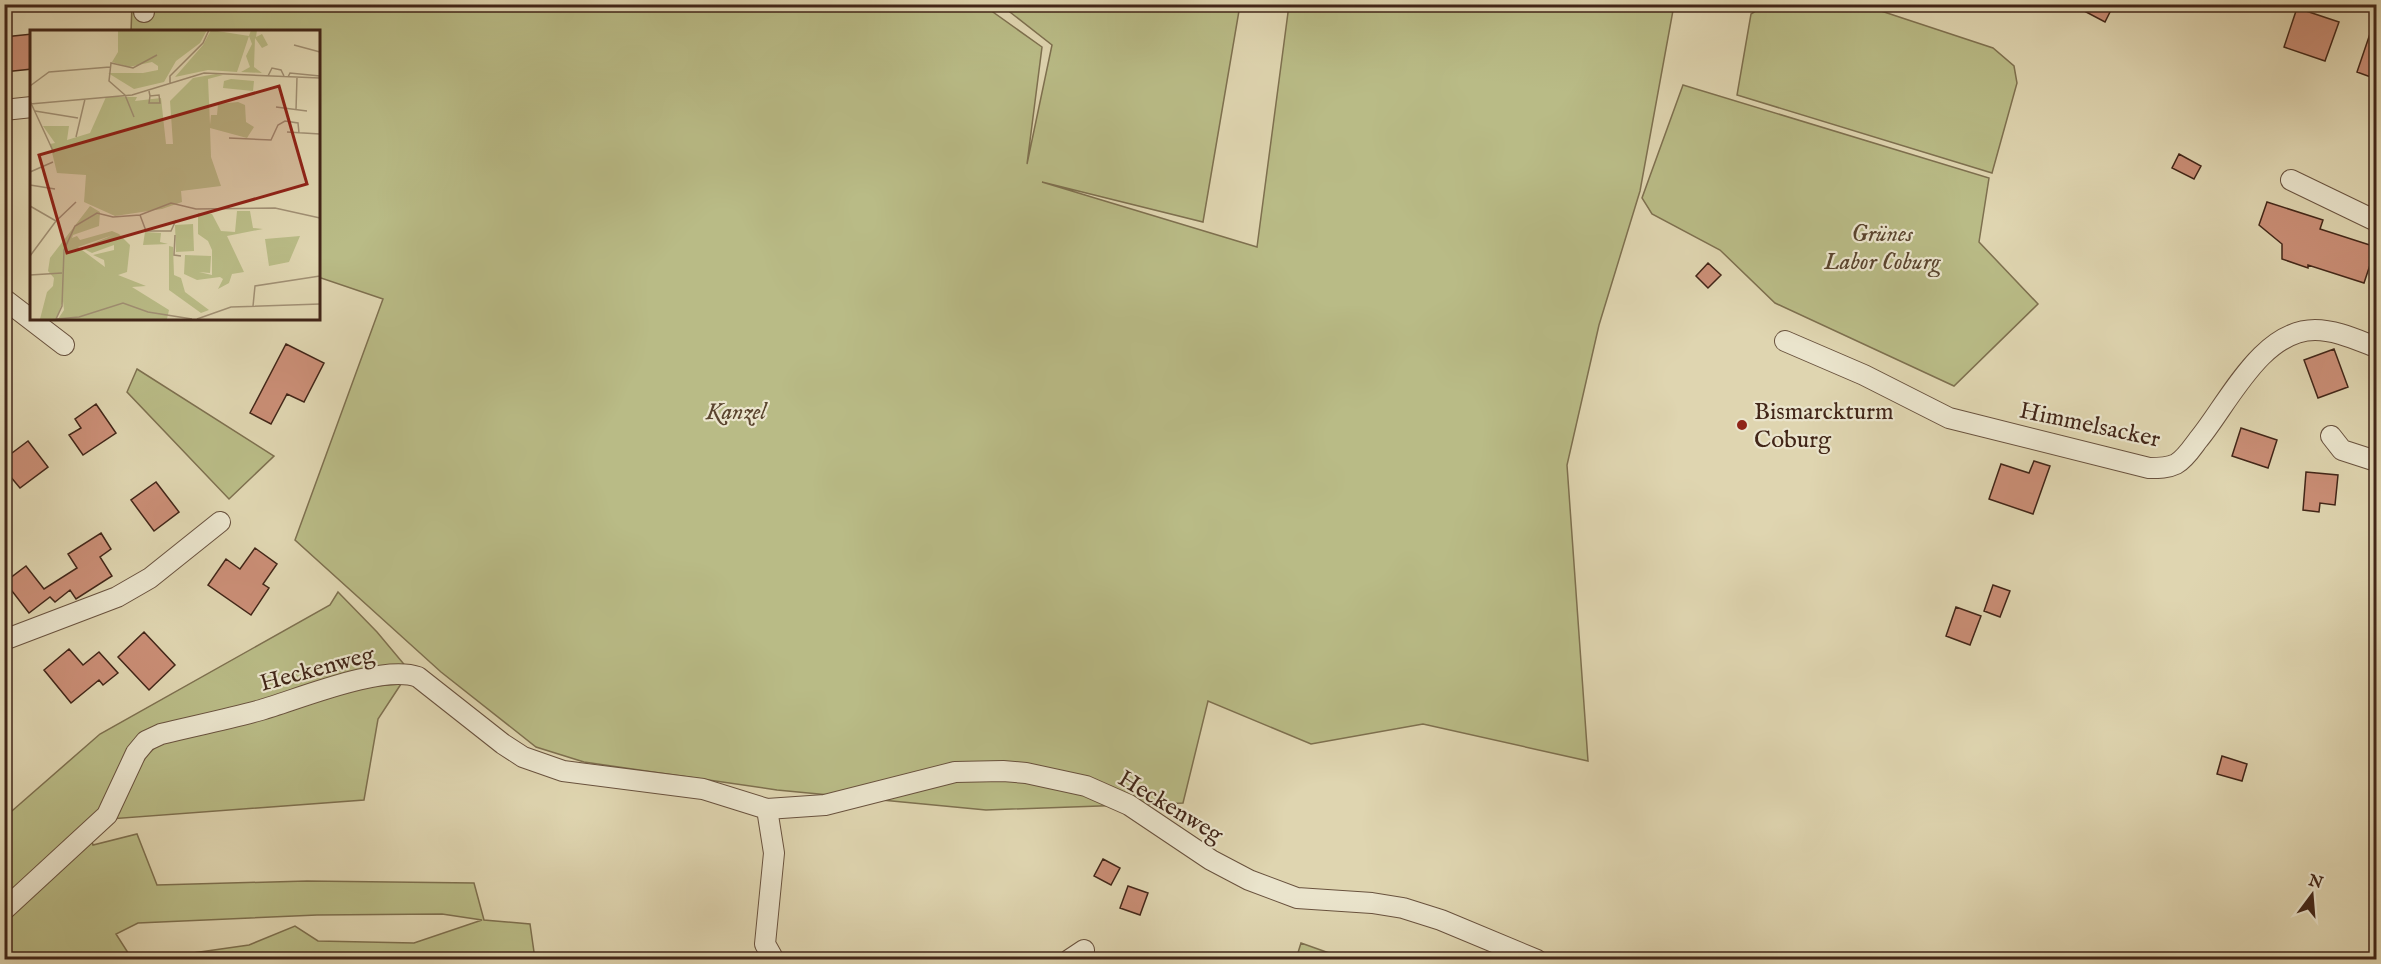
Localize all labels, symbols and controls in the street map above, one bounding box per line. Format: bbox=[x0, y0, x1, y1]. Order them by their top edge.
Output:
inset map bbox=[30, 30, 320, 320]
park label: Grünes Labor Coburg bbox=[1823, 219, 1941, 278]
street label: Himmelsacker bbox=[2016, 395, 2163, 456]
park label: Kanzel bbox=[705, 397, 769, 428]
place label: Bismarckturm Coburg bbox=[1754, 397, 1894, 456]
marker: Bismarckturm Coburg bbox=[1735, 418, 1749, 432]
street label: Heckenweg bbox=[257, 639, 379, 700]
street label: Heckenweg bbox=[1112, 764, 1229, 851]
north arrow bbox=[2282, 865, 2342, 925]
text: N bbox=[2305, 871, 2325, 894]

